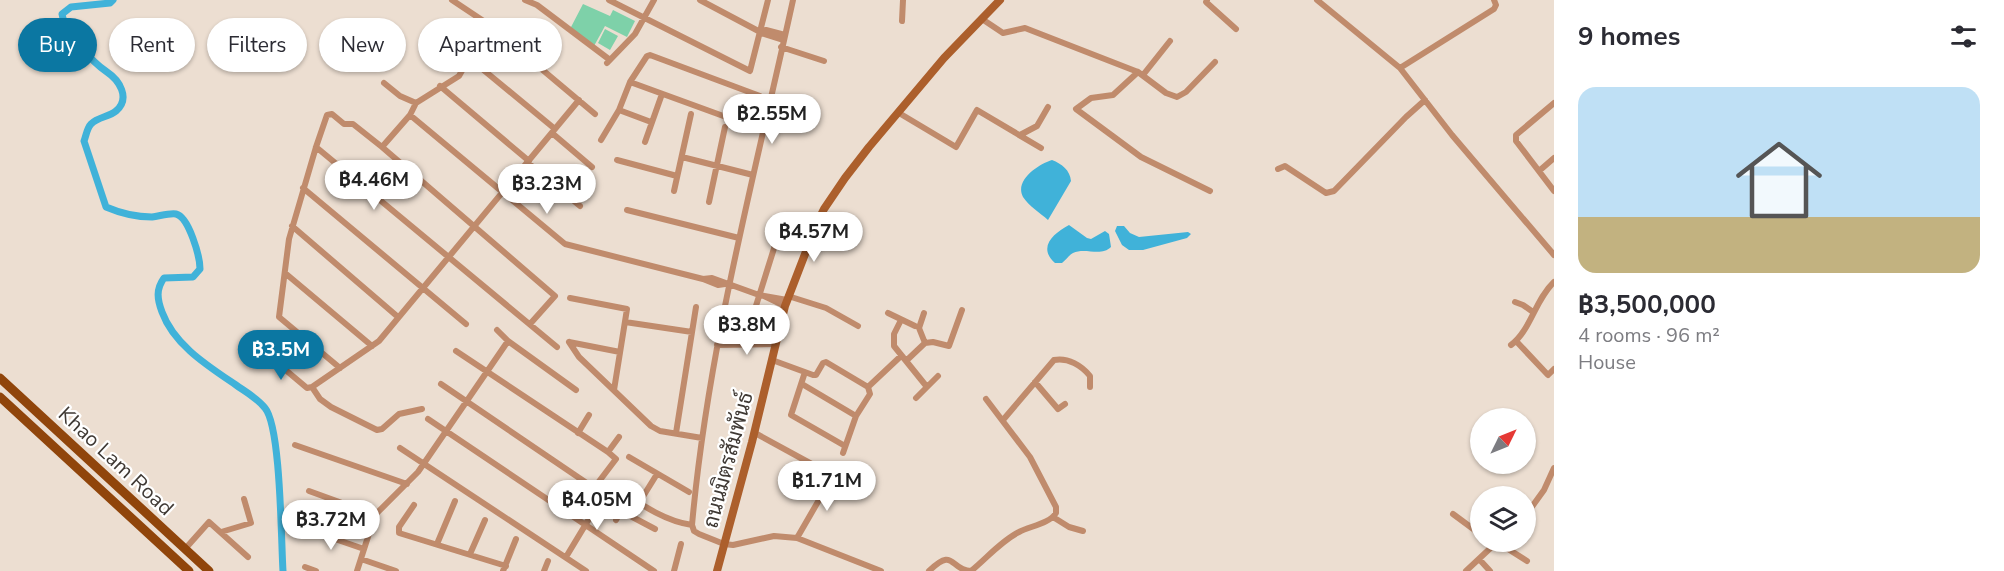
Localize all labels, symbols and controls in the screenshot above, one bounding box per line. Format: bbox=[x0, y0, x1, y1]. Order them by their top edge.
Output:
chip: Buy bbox=[18, 18, 97, 72]
chip: Rent bbox=[109, 18, 195, 72]
chip: Filters bbox=[207, 18, 307, 72]
chip: New bbox=[319, 18, 406, 72]
chip: Apartment bbox=[418, 18, 562, 72]
text: 9 homes bbox=[1578, 19, 1680, 54]
icon: filters bbox=[1947, 20, 1980, 53]
pin: ฿2.55M bbox=[723, 94, 821, 145]
text: ฿2.55M bbox=[737, 100, 807, 127]
icon: home bbox=[1725, 126, 1833, 234]
pin: ฿4.46M bbox=[325, 160, 423, 211]
pin: ฿3.23M bbox=[498, 164, 596, 215]
text: ฿4.46M bbox=[339, 166, 409, 193]
text: ฿3.23M bbox=[512, 170, 582, 197]
pin: ฿4.57M bbox=[765, 212, 863, 263]
text: ฿4.57M bbox=[779, 218, 849, 245]
text: ฿3,500,000 bbox=[1578, 287, 1716, 322]
pin: ฿3.8M bbox=[705, 305, 789, 356]
text: ฿3.8M bbox=[718, 311, 776, 338]
text: 4 rooms · 96 m² bbox=[1578, 322, 1720, 349]
pin: ฿3.5M bbox=[239, 330, 323, 381]
text: ฿3.5M bbox=[252, 336, 310, 363]
text: House bbox=[1578, 349, 1636, 376]
street label: ถนนมิตรสัมพันธ์ bbox=[696, 389, 760, 531]
street label: Khao Lam Road bbox=[52, 400, 180, 522]
north arrow bbox=[1470, 408, 1536, 474]
map controls bbox=[1470, 408, 1536, 552]
pin: ฿1.71M bbox=[778, 461, 876, 512]
text: ฿1.71M bbox=[792, 467, 862, 494]
pin: ฿4.05M bbox=[548, 480, 646, 531]
text: ฿4.05M bbox=[562, 486, 632, 513]
button: layers bbox=[1470, 486, 1536, 552]
pin: ฿3.72M bbox=[282, 500, 380, 551]
text: ฿3.72M bbox=[296, 506, 366, 533]

